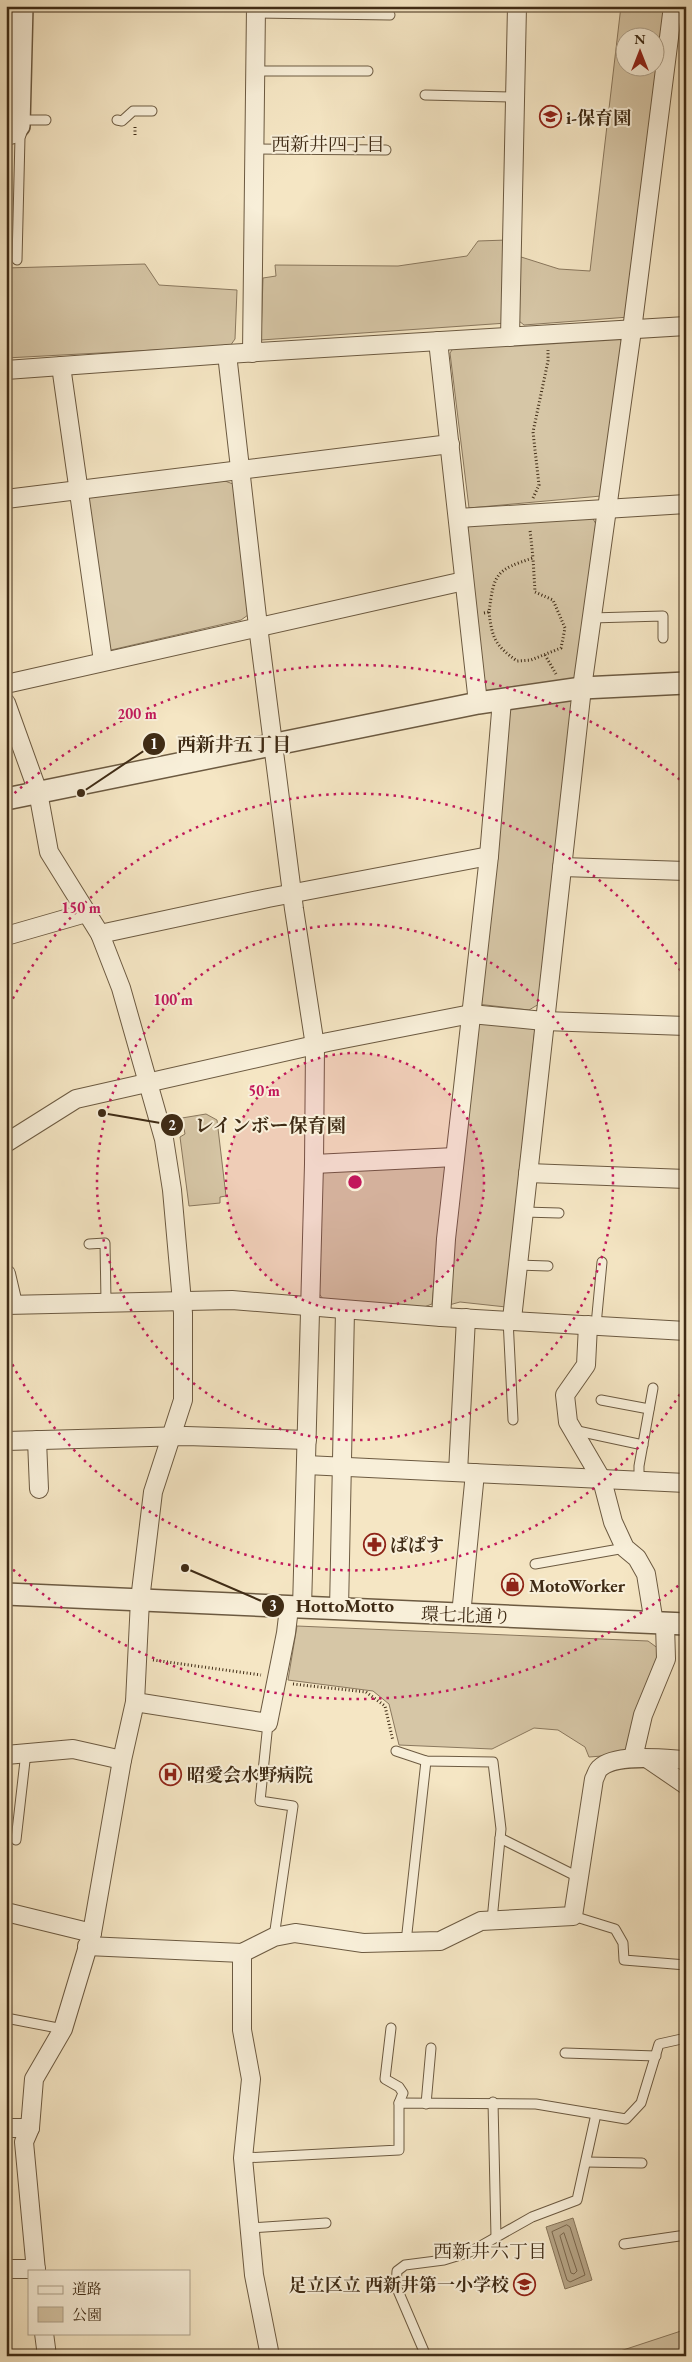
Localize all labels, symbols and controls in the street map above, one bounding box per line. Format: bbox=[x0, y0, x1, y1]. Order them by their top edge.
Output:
north arrow bbox=[614, 28, 664, 78]
text: N bbox=[634, 30, 646, 48]
school or university icon: i-保育園 bbox=[538, 105, 562, 129]
place label: i-保育園 bbox=[566, 106, 631, 129]
district label: 西新井四丁目 bbox=[271, 132, 385, 157]
text: 200 m bbox=[117, 704, 157, 723]
callout: 西新井五丁目 bbox=[142, 727, 301, 761]
text: 西新井五丁目 bbox=[177, 732, 291, 757]
text: 1 bbox=[150, 734, 158, 753]
text: 150 m bbox=[61, 898, 101, 917]
text: 100 m bbox=[153, 990, 193, 1009]
text: 50 m bbox=[248, 1081, 280, 1100]
callout: レインボー保育園 bbox=[159, 1108, 356, 1142]
text: レインボー保育園 bbox=[194, 1113, 346, 1138]
text: 2 bbox=[168, 1115, 176, 1134]
centre of rings bbox=[346, 1173, 364, 1191]
pharmacy icon: ぱぱす bbox=[362, 1532, 386, 1556]
place label: ぱぱす bbox=[390, 1533, 444, 1556]
shop icon: MotoWorker bbox=[501, 1573, 525, 1597]
place label: MotoWorker bbox=[529, 1574, 626, 1597]
callout: HottoMotto bbox=[261, 1589, 404, 1623]
text: HottoMotto bbox=[296, 1593, 395, 1618]
text: 3 bbox=[269, 1596, 277, 1615]
street label: 環七北通り bbox=[421, 1602, 511, 1628]
hospital icon: 昭愛会水野病院 bbox=[159, 1762, 183, 1786]
place label: 昭愛会水野病院 bbox=[187, 1763, 313, 1786]
district label: 西新井六丁目 bbox=[433, 2239, 547, 2264]
legend bbox=[28, 2270, 190, 2334]
school or university icon: 足立区立 西新井第一小学校 bbox=[513, 2272, 537, 2296]
place label: 足立区立 西新井第一小学校 bbox=[289, 2273, 509, 2296]
text: 道路 bbox=[72, 2279, 102, 2298]
text: 公園 bbox=[72, 2305, 102, 2324]

